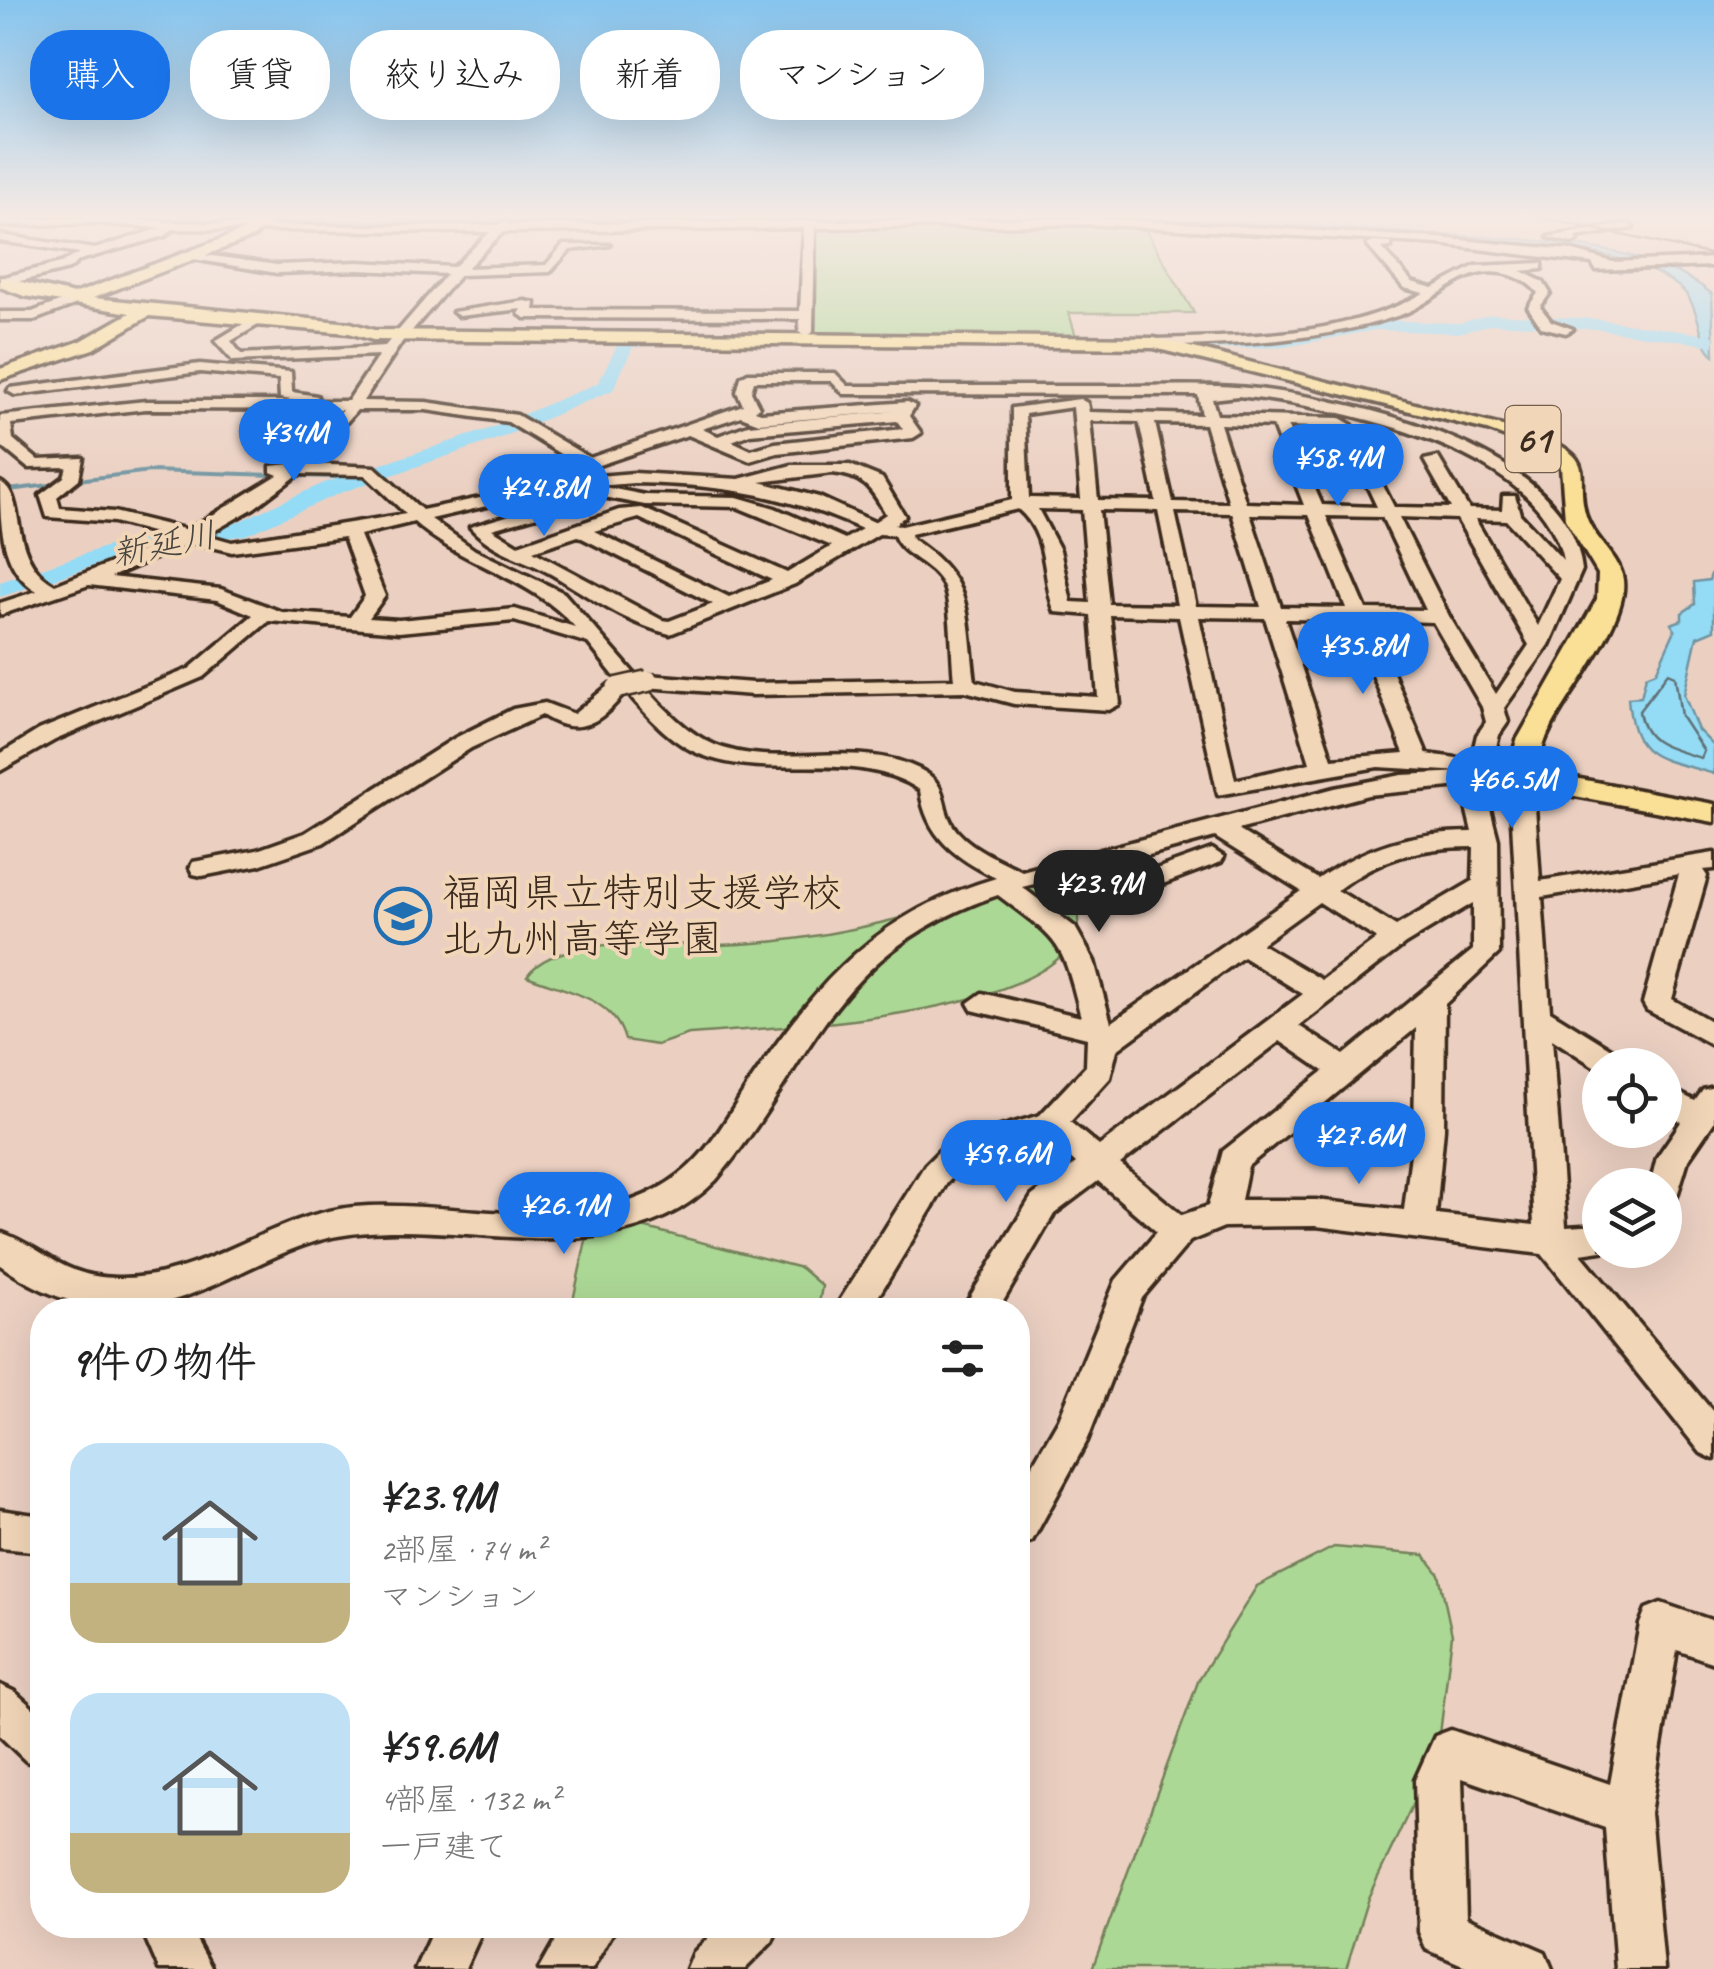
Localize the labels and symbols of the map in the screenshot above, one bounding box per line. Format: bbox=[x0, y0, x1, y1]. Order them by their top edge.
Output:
pin: ¥34M bbox=[235, 399, 353, 484]
road number: 61 bbox=[1506, 406, 1560, 472]
pin: ¥58.4M bbox=[1257, 424, 1419, 509]
pin: ¥24.8M bbox=[463, 454, 625, 539]
water label: 新延川 bbox=[108, 512, 220, 576]
pin: ¥35.8M bbox=[1282, 612, 1444, 697]
pin: ¥66.5M bbox=[1431, 746, 1593, 831]
pin: ¥23.9M bbox=[1018, 850, 1180, 935]
place label: 福岡県立特別支援学校 北九州高等学園 bbox=[442, 868, 842, 964]
school or university icon: 福岡県立特別支援学校 北九州高等学園 bbox=[373, 886, 433, 946]
pin: ¥27.6M bbox=[1278, 1102, 1440, 1187]
pin: ¥59.6M bbox=[925, 1120, 1087, 1205]
pin: ¥26.1M bbox=[483, 1172, 645, 1257]

